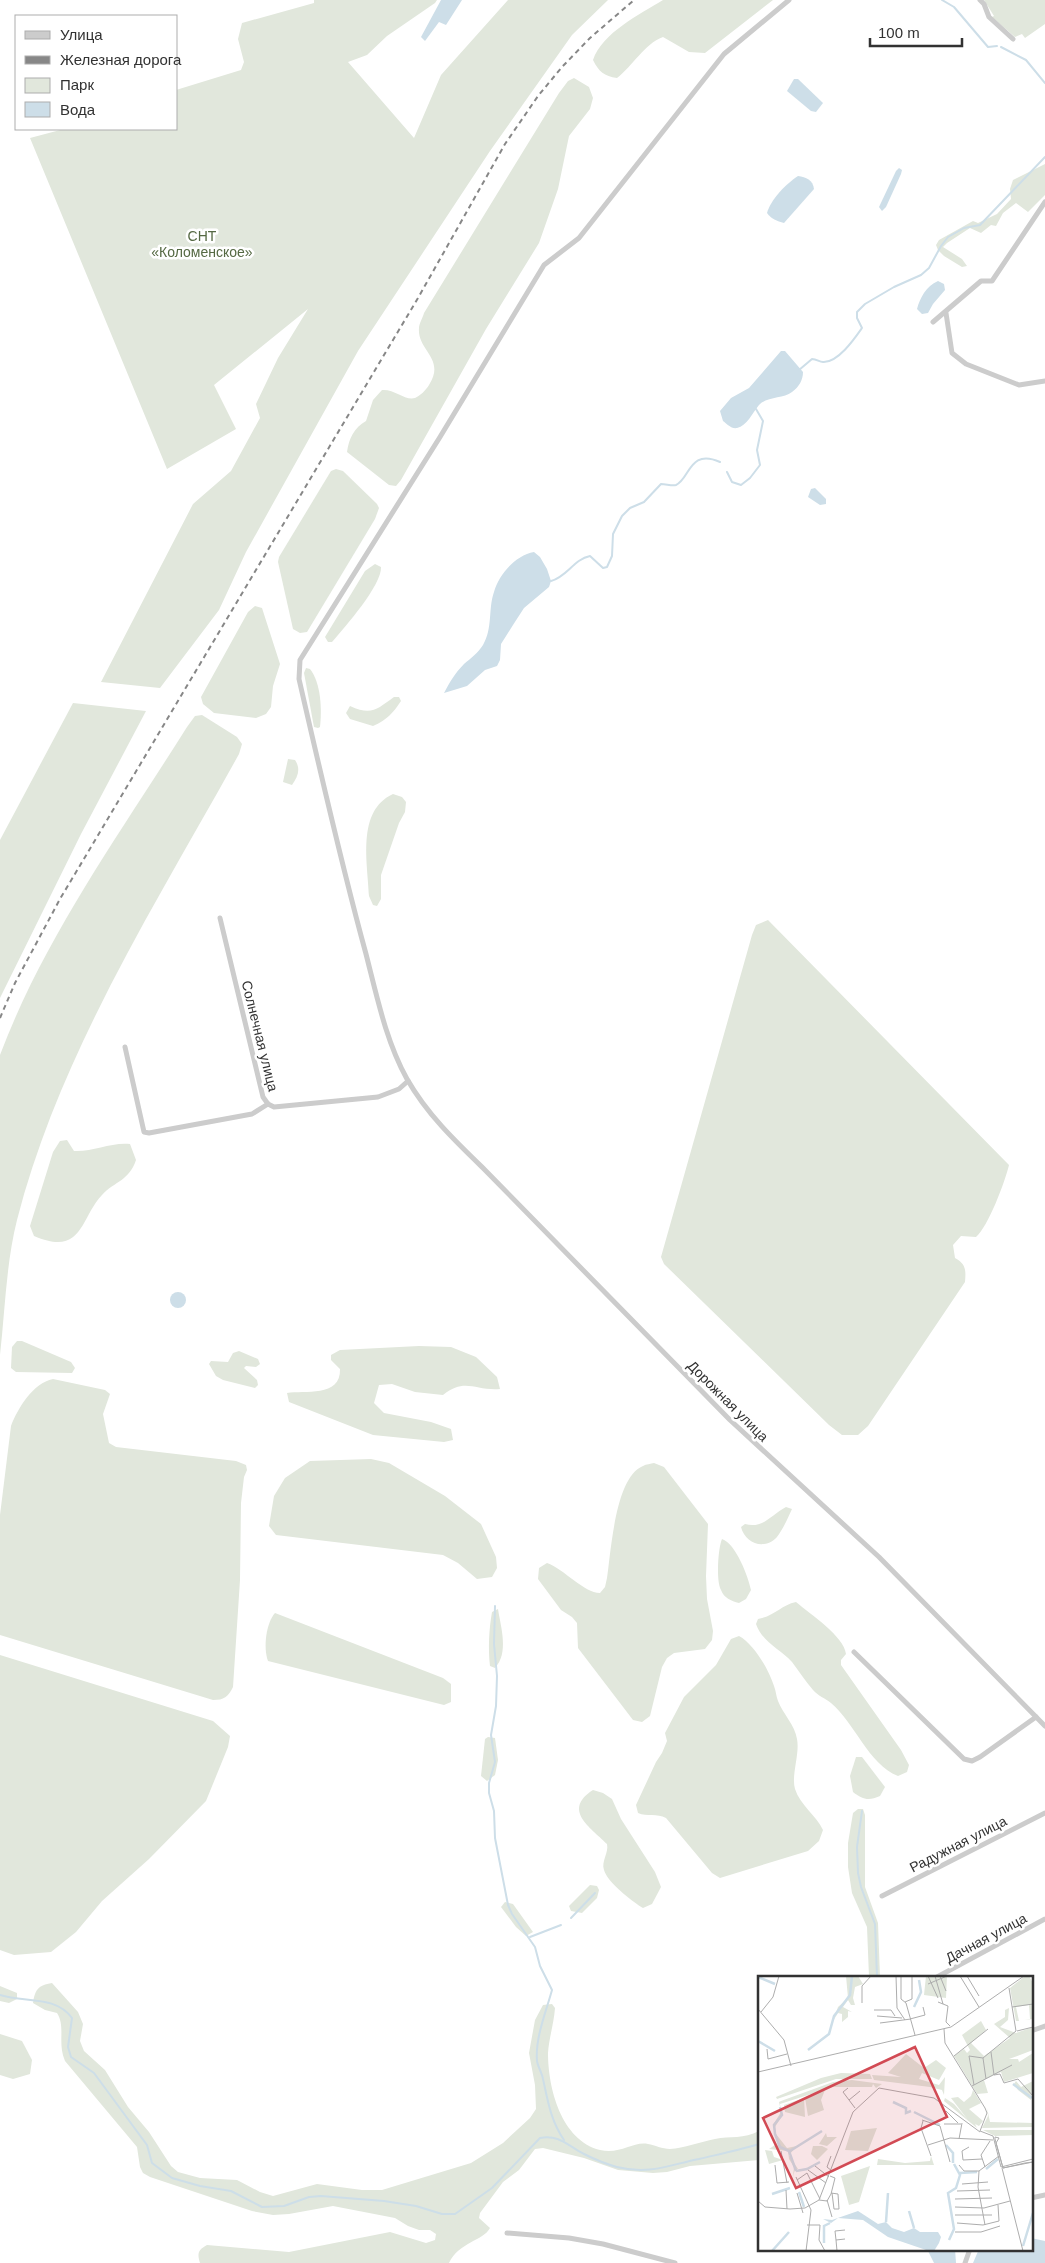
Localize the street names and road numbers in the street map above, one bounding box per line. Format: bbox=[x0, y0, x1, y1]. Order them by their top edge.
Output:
street label: Солнечная улица bbox=[238, 979, 282, 1093]
street label: Дорожная улица bbox=[684, 1357, 772, 1445]
street label: Радужная улица bbox=[907, 1813, 1009, 1875]
street label: Дачная улица bbox=[943, 1910, 1030, 1966]

